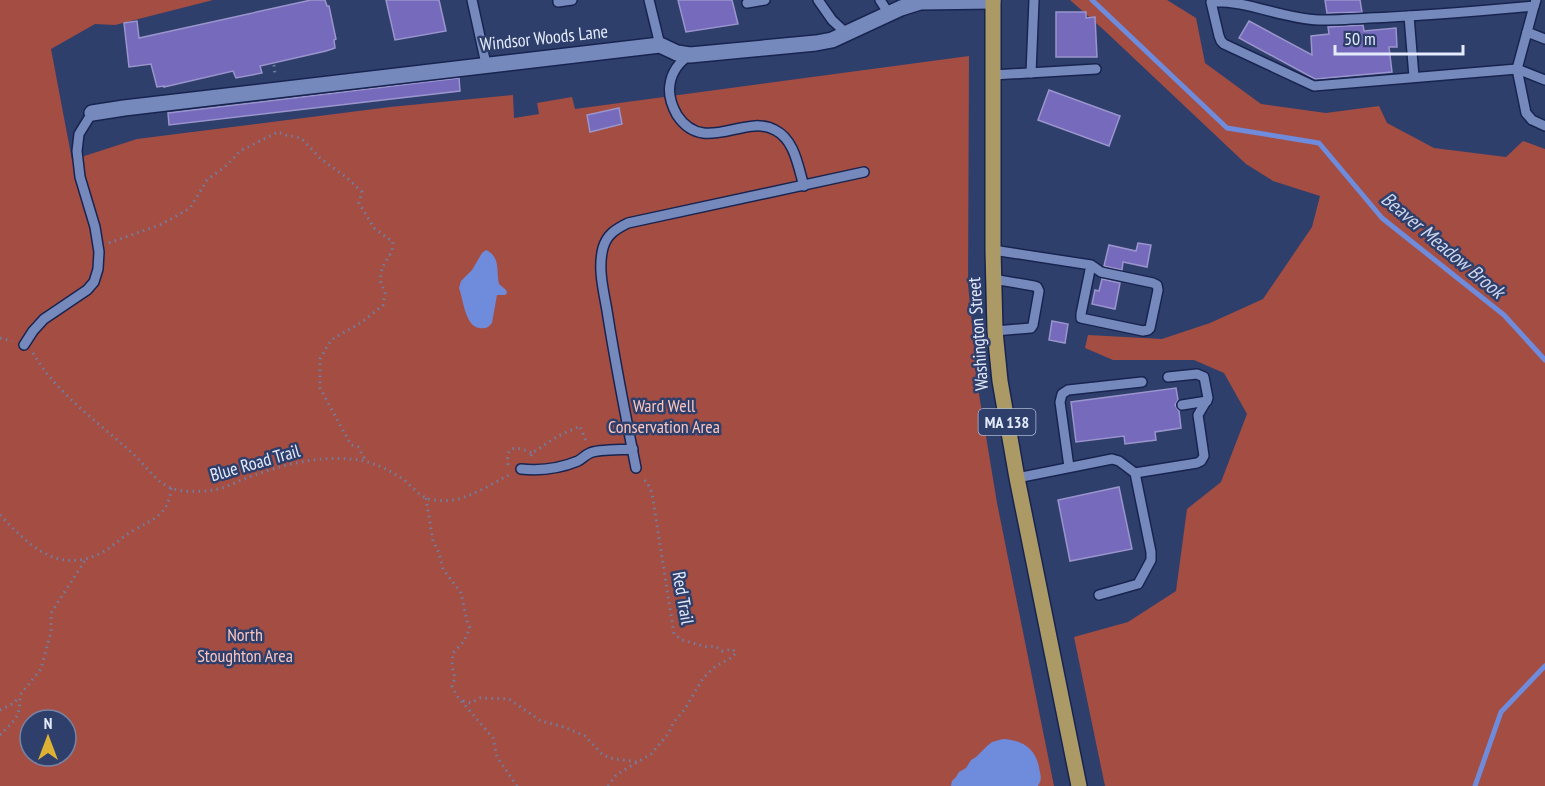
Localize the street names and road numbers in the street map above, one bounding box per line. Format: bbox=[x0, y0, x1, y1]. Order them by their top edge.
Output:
street label: Windsor Woods Lane bbox=[479, 19, 609, 56]
street label: Washington Street bbox=[962, 276, 993, 392]
road number: MA 138 bbox=[978, 409, 1036, 435]
street label: Blue Road Trail bbox=[207, 438, 303, 486]
street label: Red Trail bbox=[668, 570, 700, 627]

